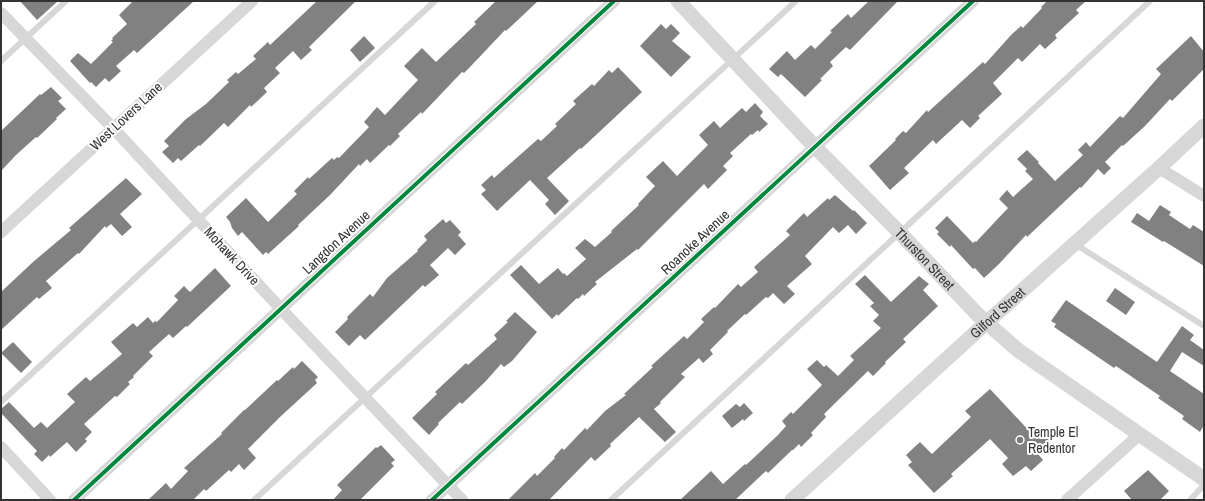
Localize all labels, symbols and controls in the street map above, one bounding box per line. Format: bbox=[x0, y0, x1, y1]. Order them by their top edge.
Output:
street label: West Lovers Lane bbox=[86, 78, 166, 154]
street label: Langdon Avenue bbox=[298, 206, 374, 278]
street label: Roanoke Avenue bbox=[657, 206, 733, 278]
street label: Mohawk Drive bbox=[200, 223, 264, 289]
street label: Thurston Street bbox=[891, 224, 959, 294]
street label: Gilford Street bbox=[966, 283, 1029, 342]
place label: Temple El Redentor bbox=[1028, 423, 1078, 457]
marker: Temple El Redentor bbox=[1015, 435, 1025, 445]

